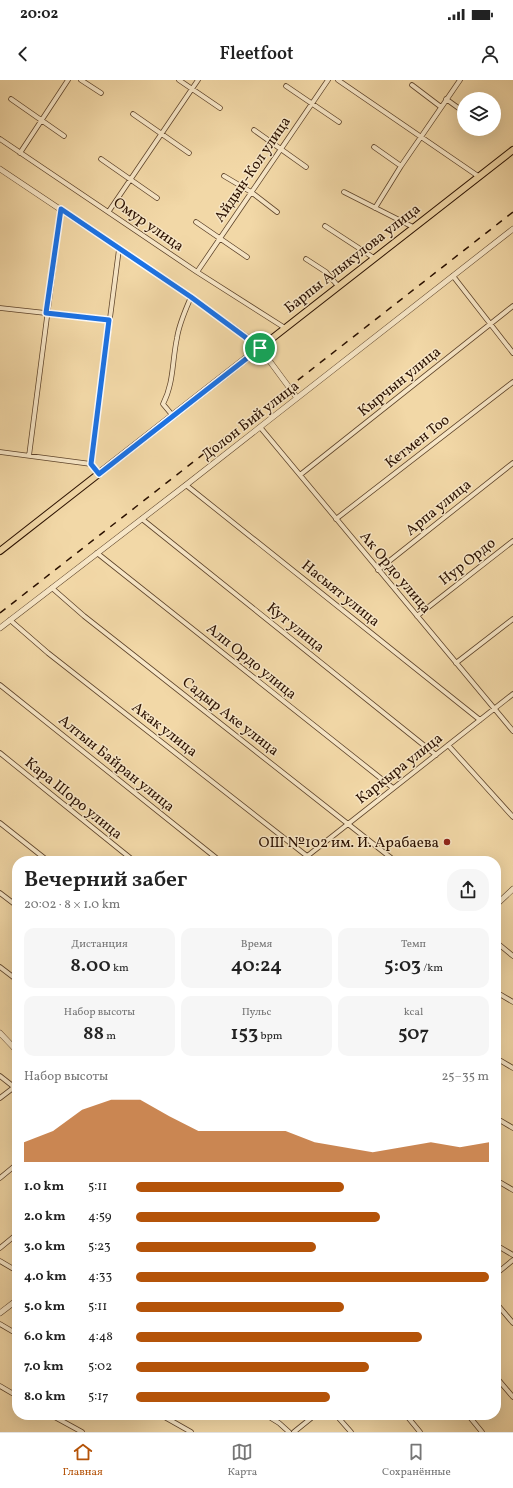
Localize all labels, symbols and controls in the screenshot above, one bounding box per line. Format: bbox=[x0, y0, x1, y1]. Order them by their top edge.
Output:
text: 20:02 bbox=[20, 4, 58, 25]
text: Fleetfoot bbox=[219, 42, 294, 67]
icon: back bbox=[12, 43, 34, 65]
icon: person bbox=[479, 43, 501, 65]
map controls bbox=[457, 92, 501, 136]
button: layers bbox=[457, 92, 501, 136]
street label: Айдын-Кол улица bbox=[210, 113, 297, 227]
street label: Омур улица bbox=[109, 193, 188, 257]
street label: Барпы Алыкулова улица bbox=[280, 199, 425, 319]
pin bbox=[243, 331, 277, 365]
icon: arrive bbox=[249, 337, 271, 359]
street label: Кырчын улица bbox=[354, 342, 446, 422]
street label: Долон Бий улица bbox=[198, 376, 304, 466]
street label: Кетмен Тоо bbox=[381, 410, 455, 474]
street label: Арпа улица bbox=[401, 475, 477, 541]
street label: Ак Ордо улица bbox=[354, 527, 436, 619]
street label: Нур Ордо bbox=[435, 533, 501, 591]
street label: Насыят улица bbox=[296, 556, 384, 632]
street label: Кут улица bbox=[262, 598, 329, 658]
street label: Алп Ордо улица bbox=[201, 619, 301, 705]
street label: Садыр Аке улица bbox=[177, 673, 283, 762]
street label: Акак улица bbox=[127, 698, 201, 763]
street label: Алтын Байран улица bbox=[53, 711, 179, 818]
street label: Каркыра улица bbox=[352, 729, 448, 810]
street label: Кара Шоро улица bbox=[20, 753, 126, 845]
place label: ОШ №102 им. И. Арабаева bbox=[258, 833, 439, 854]
marker: ОШ №102 им. И. Арабаева bbox=[442, 837, 452, 847]
text: Вечерний забег bbox=[24, 865, 187, 896]
button: share bbox=[447, 869, 489, 911]
text: 20:02 · 8 × 1.0 km bbox=[24, 896, 120, 914]
text: Дистанция bbox=[71, 937, 128, 952]
text: Время bbox=[241, 937, 272, 952]
text: Темп bbox=[401, 937, 426, 952]
text: 8.00 bbox=[70, 952, 111, 980]
text: 40:24 bbox=[231, 952, 282, 980]
text: 5:03 bbox=[384, 952, 421, 980]
text: km bbox=[111, 961, 129, 976]
text: /km bbox=[421, 961, 443, 976]
text: Набор высоты bbox=[64, 1005, 135, 1020]
text: Пульс bbox=[242, 1005, 271, 1020]
text: kcal bbox=[404, 1005, 423, 1020]
text: 88 bbox=[83, 1020, 104, 1048]
text: 153 bbox=[230, 1020, 258, 1048]
text: 507 bbox=[398, 1020, 429, 1048]
text: m bbox=[104, 1029, 116, 1044]
text: bpm bbox=[258, 1029, 283, 1044]
text: Набор высоты bbox=[24, 1068, 108, 1086]
text: 25–35 m bbox=[441, 1068, 489, 1086]
text: 1.0 km bbox=[24, 1178, 64, 1196]
text: 5:11 bbox=[88, 1178, 107, 1196]
text: 2.0 km bbox=[24, 1208, 66, 1226]
text: 4:59 bbox=[88, 1208, 112, 1226]
text: 3.0 km bbox=[24, 1238, 65, 1256]
text: 5:23 bbox=[88, 1238, 111, 1256]
text: 4.0 km bbox=[24, 1268, 67, 1286]
text: 4:33 bbox=[88, 1268, 112, 1286]
text: 5.0 km bbox=[24, 1298, 65, 1316]
text: 5:11 bbox=[88, 1298, 107, 1316]
text: 6.0 km bbox=[24, 1328, 66, 1346]
text: 4:48 bbox=[88, 1328, 113, 1346]
text: 7.0 km bbox=[24, 1358, 64, 1376]
text: 5:02 bbox=[88, 1358, 112, 1376]
text: 8.0 km bbox=[24, 1388, 66, 1406]
text: 5:17 bbox=[88, 1388, 109, 1406]
tab: Главная bbox=[62, 1441, 103, 1480]
tab: Карта bbox=[227, 1441, 257, 1480]
tab: Сохранённые bbox=[382, 1441, 451, 1480]

